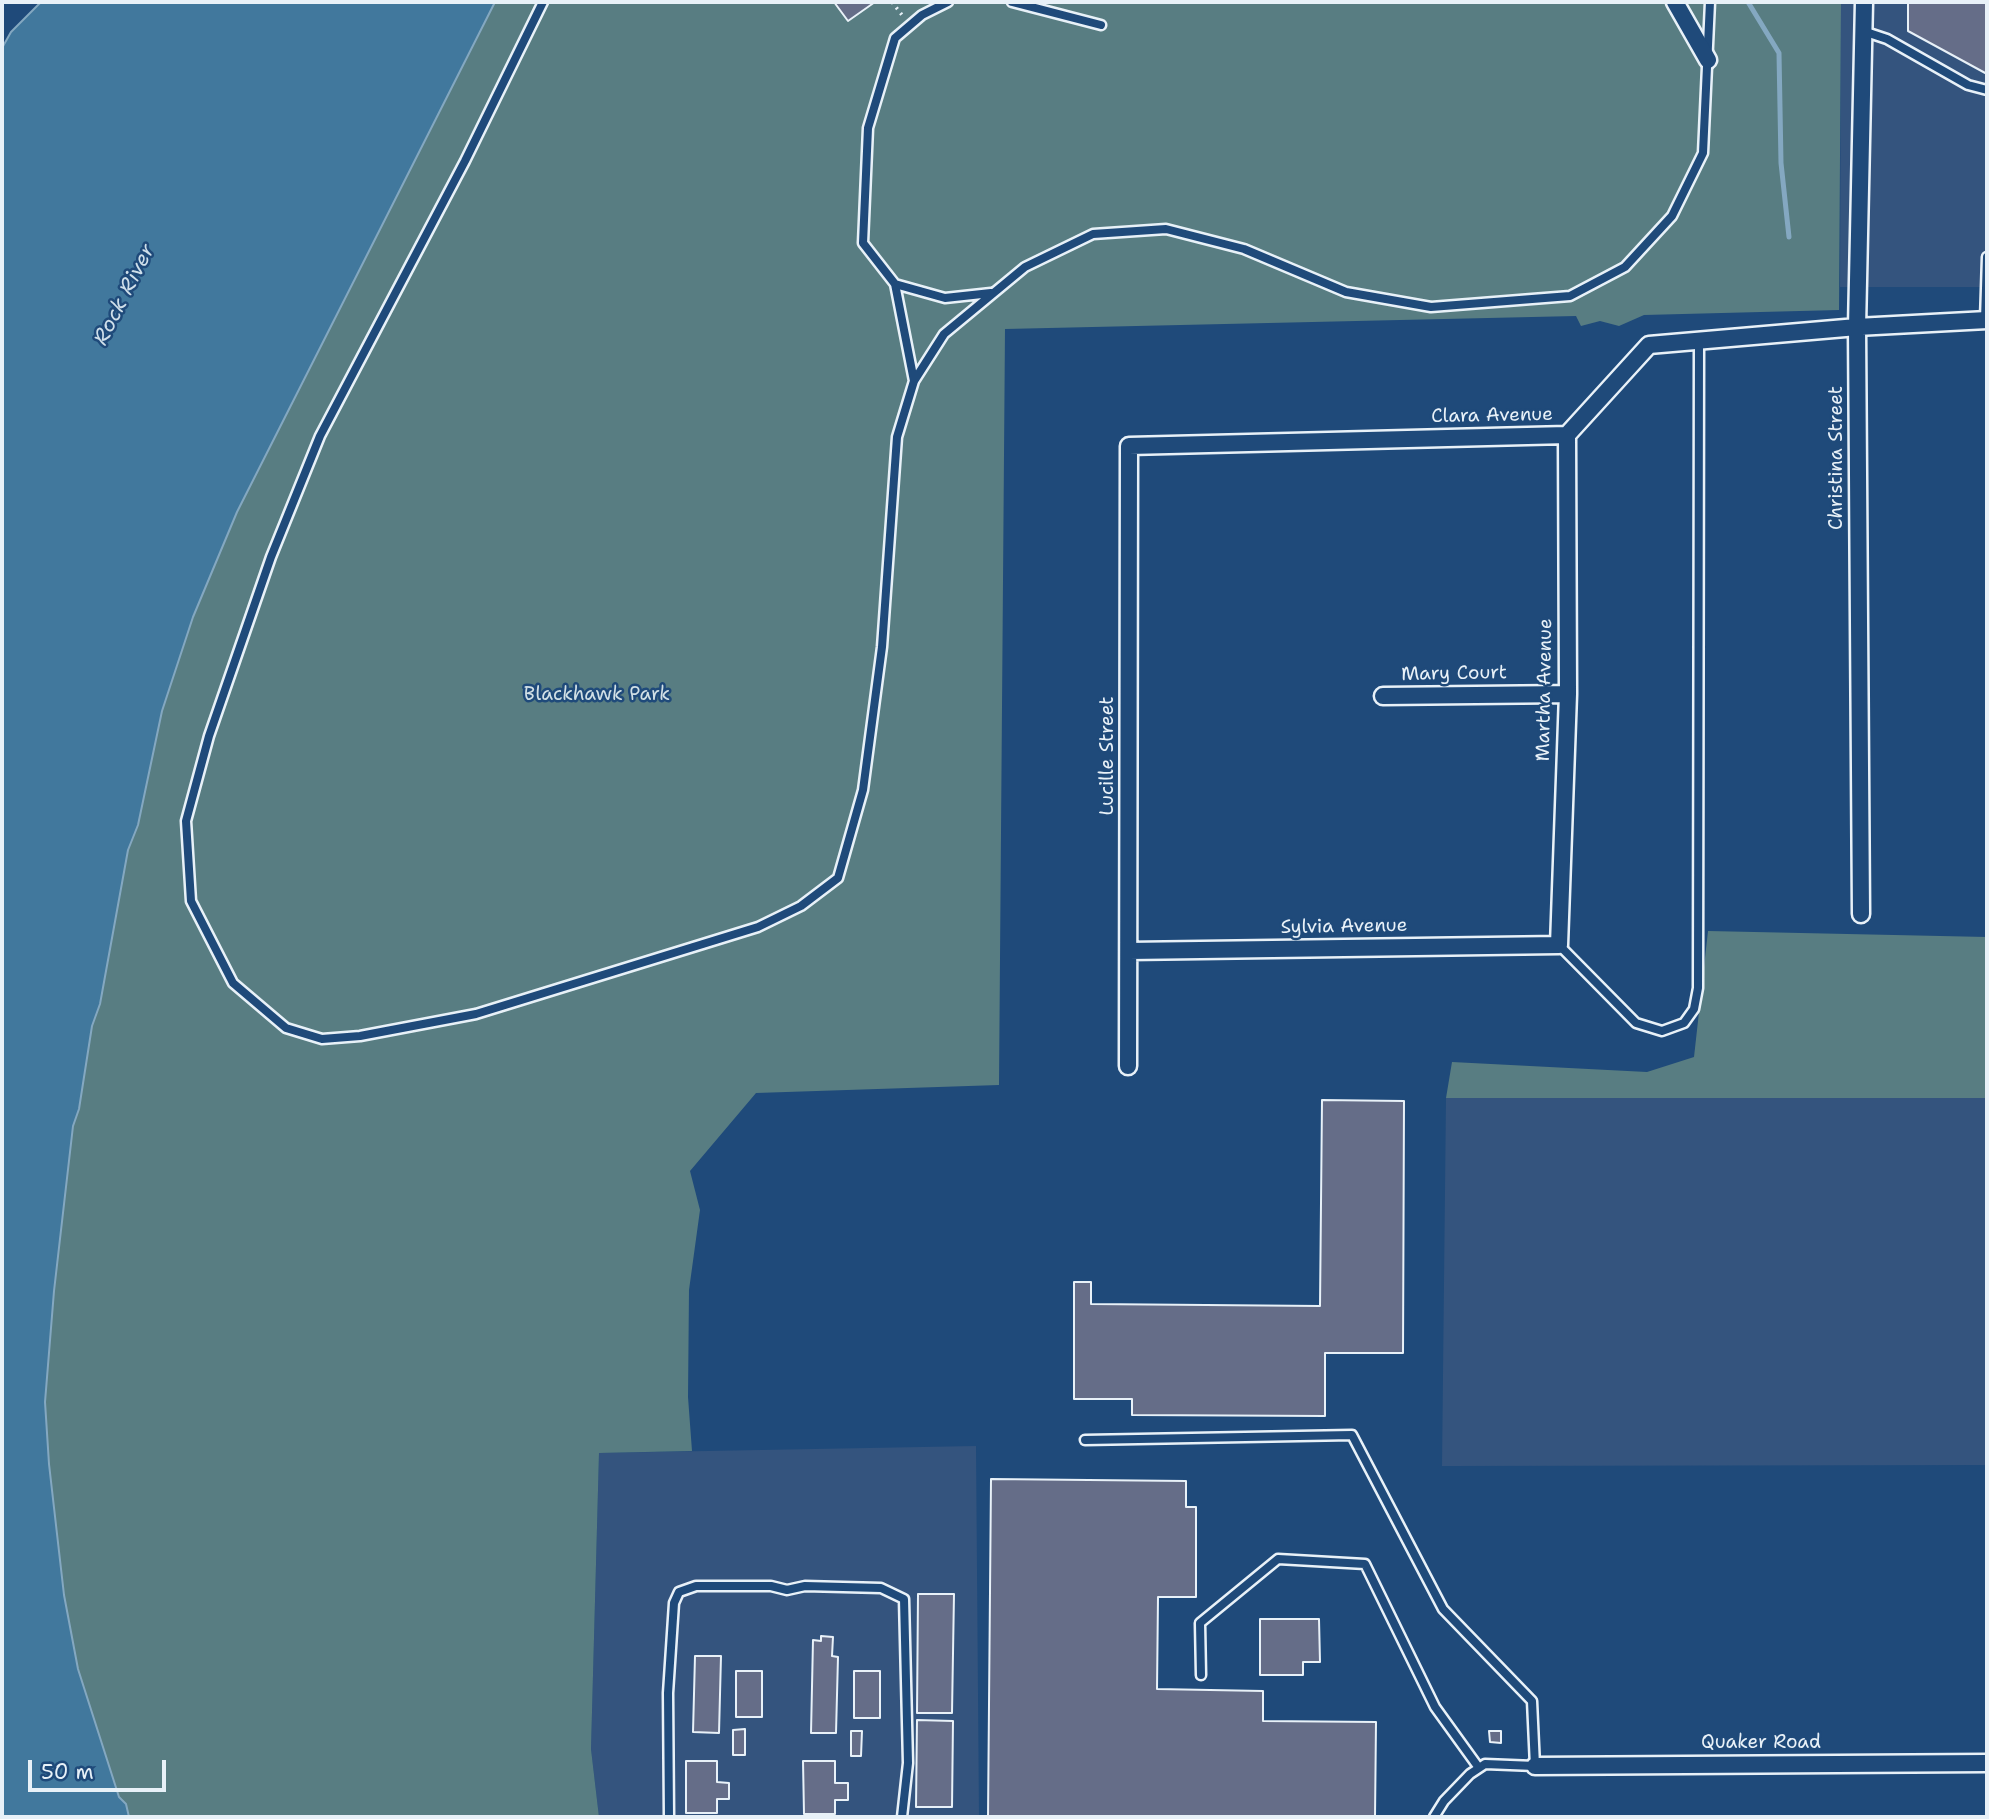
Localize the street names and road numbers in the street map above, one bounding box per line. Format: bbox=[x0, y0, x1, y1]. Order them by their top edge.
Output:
street label: Christina Street bbox=[1826, 386, 1848, 530]
street label: Clara Avenue bbox=[1431, 404, 1553, 428]
street label: Martha Avenue bbox=[1532, 618, 1558, 762]
street label: Mary Court bbox=[1401, 662, 1507, 686]
street label: Lucille Street bbox=[1097, 696, 1119, 816]
street label: Sylvia Avenue bbox=[1280, 914, 1408, 940]
street label: Quaker Road bbox=[1701, 1732, 1821, 1754]

